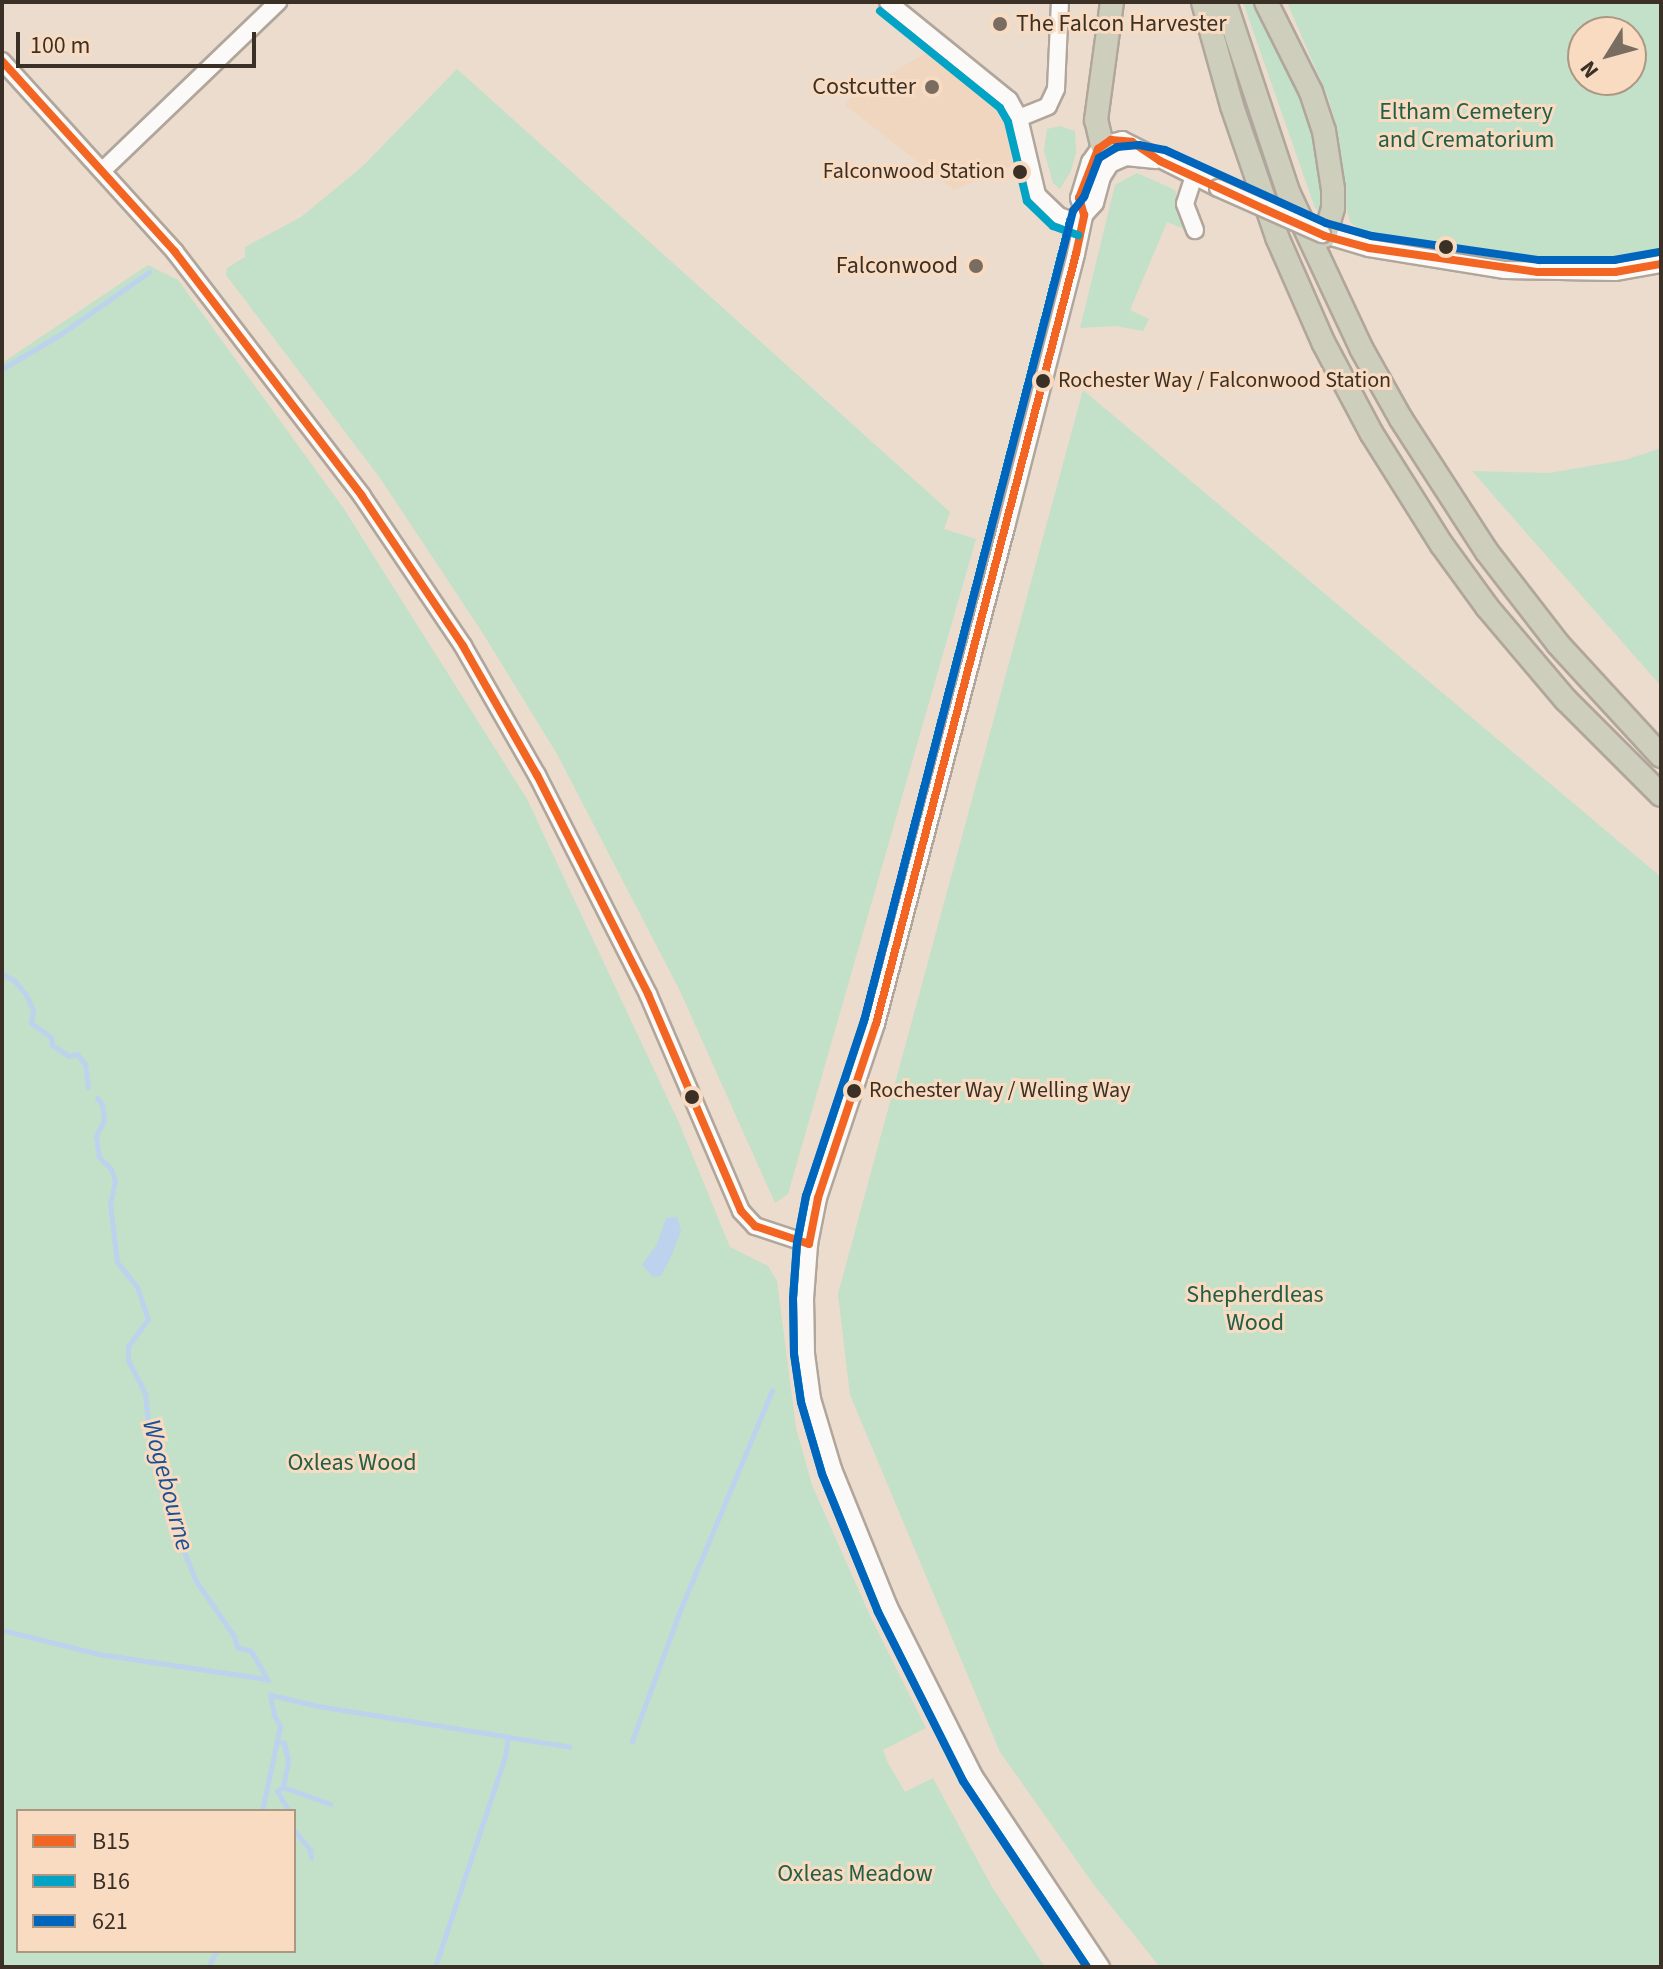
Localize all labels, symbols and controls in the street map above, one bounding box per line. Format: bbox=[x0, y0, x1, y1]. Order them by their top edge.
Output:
place label: The Falcon Harvester bbox=[1016, 10, 1227, 38]
marker: The Falcon Harvester bbox=[991, 15, 1009, 33]
scale bar bbox=[20, 16, 260, 66]
north arrow bbox=[1567, 16, 1647, 96]
text: 100 m bbox=[30, 28, 90, 63]
text: N bbox=[1572, 54, 1607, 85]
place label: Costcutter bbox=[812, 73, 916, 101]
marker: Costcutter bbox=[923, 78, 941, 96]
park label: Eltham Cemetery and Crematorium bbox=[1378, 98, 1554, 154]
place label: Falconwood Station bbox=[823, 159, 1005, 185]
marker: Falconwood Station bbox=[1012, 164, 1028, 180]
unlabelled marker bbox=[1438, 239, 1454, 255]
place label: Falconwood bbox=[836, 252, 958, 280]
marker: Falconwood bbox=[965, 255, 987, 277]
place label: Rochester Way / Falconwood Station bbox=[1058, 368, 1391, 394]
marker: Rochester Way / Falconwood Station bbox=[1035, 373, 1051, 389]
place label: Rochester Way / Welling Way bbox=[869, 1078, 1130, 1104]
marker: Rochester Way / Welling Way bbox=[846, 1083, 862, 1099]
unlabelled marker bbox=[684, 1089, 700, 1105]
park label: Shepherdleas Wood bbox=[1186, 1281, 1324, 1337]
water label: Wogebourne bbox=[135, 1416, 201, 1554]
park label: Oxleas Wood bbox=[287, 1449, 417, 1477]
legend bbox=[16, 1809, 296, 1953]
text: B15 bbox=[92, 1824, 130, 1859]
park label: Oxleas Meadow bbox=[777, 1860, 933, 1888]
text: B16 bbox=[92, 1864, 130, 1899]
text: 621 bbox=[92, 1904, 128, 1939]

